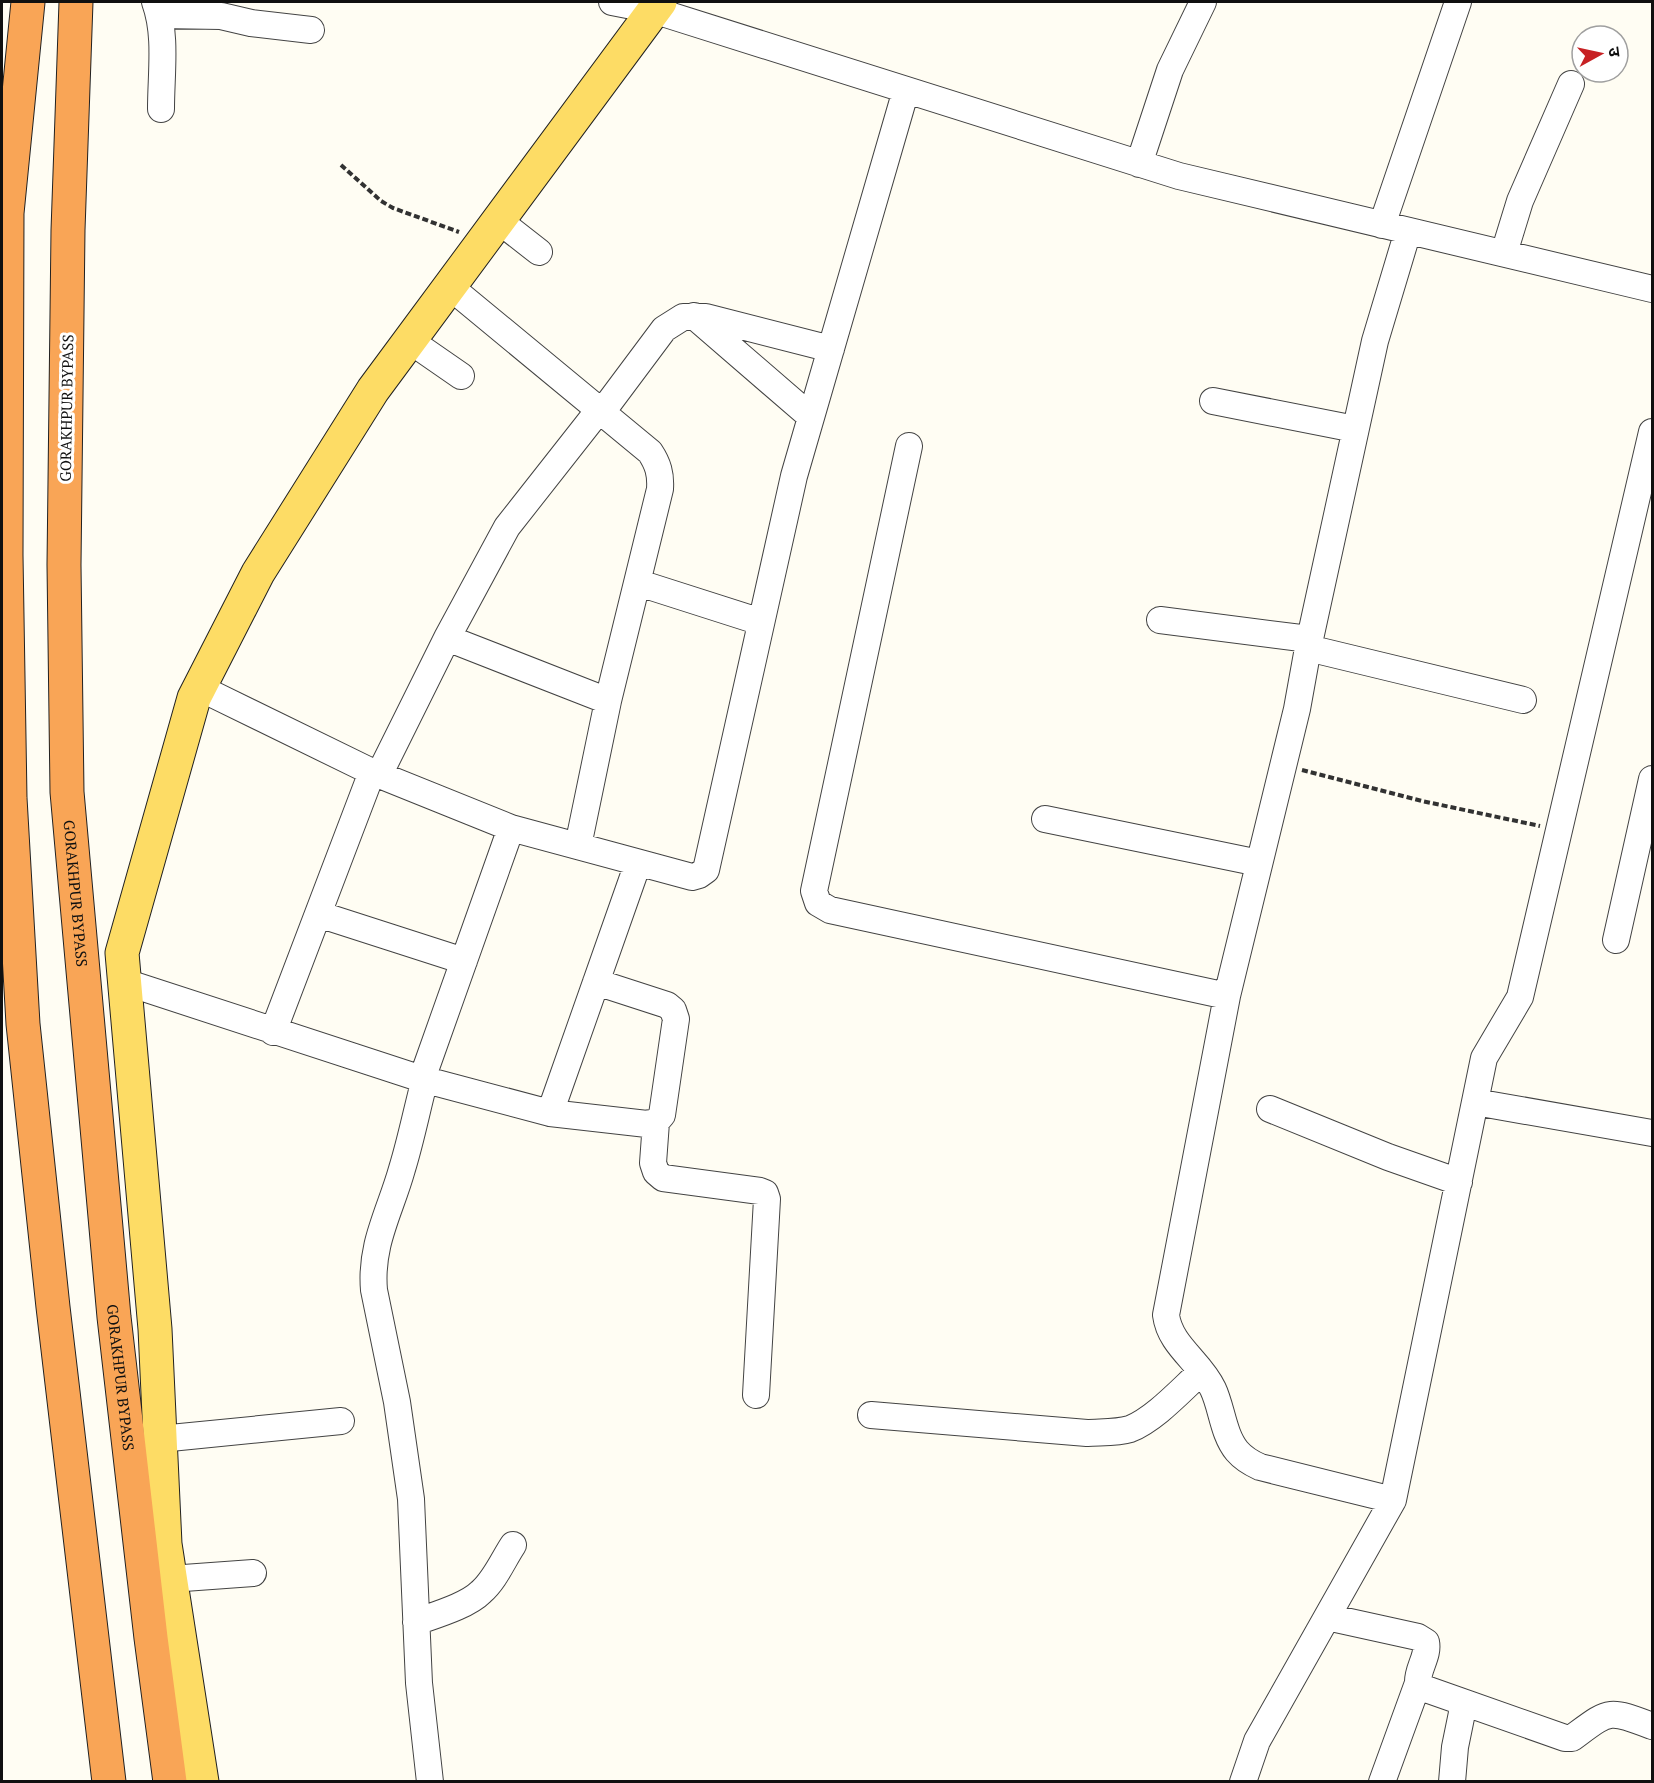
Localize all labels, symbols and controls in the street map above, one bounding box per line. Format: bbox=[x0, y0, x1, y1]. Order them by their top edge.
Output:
north arrow bbox=[1570, 24, 1630, 84]
text: उ bbox=[1603, 46, 1626, 59]
street label: GORAKHPUR BYPASS bbox=[55, 334, 77, 482]
street label: GORAKHPUR BYPASS bbox=[60, 819, 93, 968]
street label: GORAKHPUR BYPASS bbox=[103, 1303, 139, 1452]

